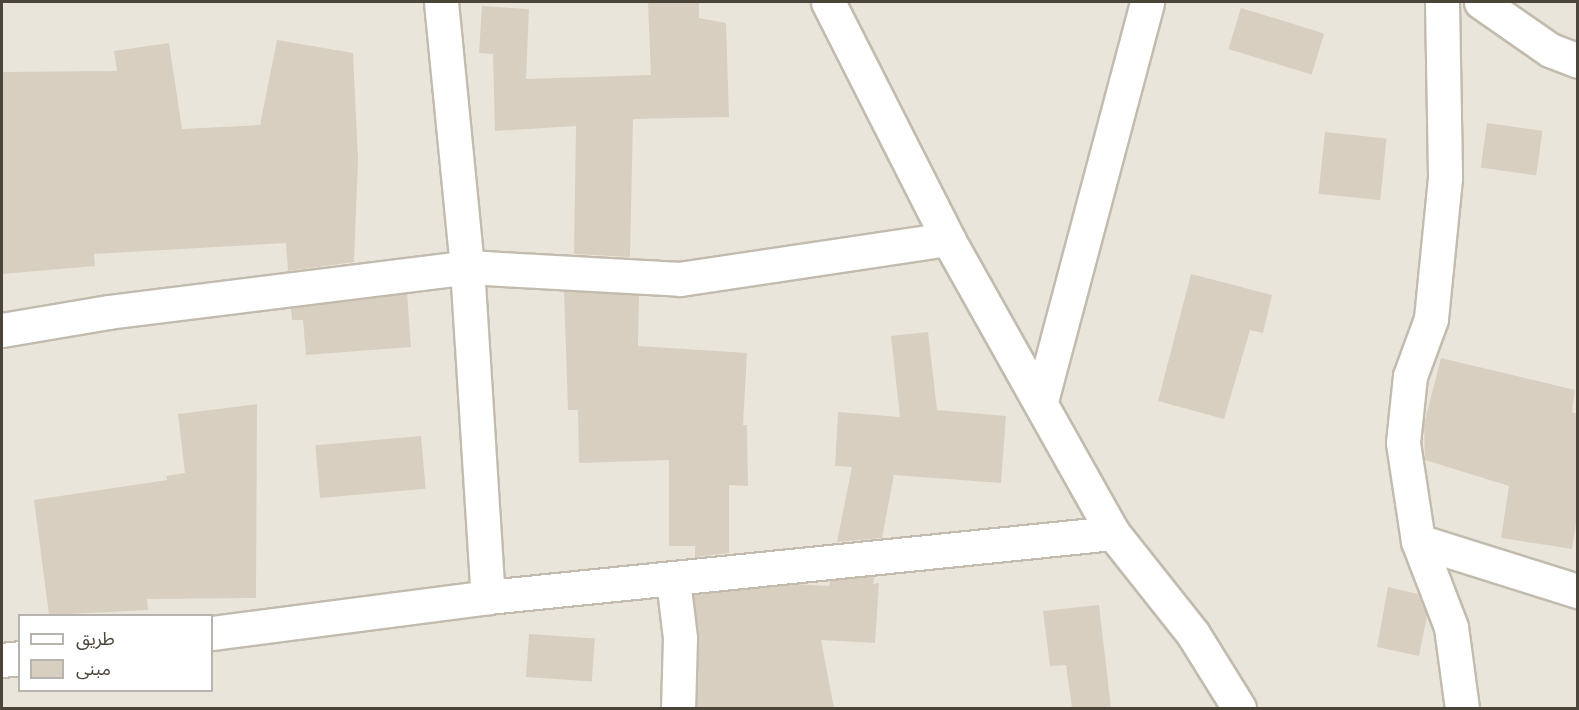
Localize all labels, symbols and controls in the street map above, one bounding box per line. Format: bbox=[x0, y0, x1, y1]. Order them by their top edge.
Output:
legend bbox=[18, 614, 213, 692]
text: طريق bbox=[76, 627, 115, 650]
text: مبنى bbox=[76, 657, 111, 680]

